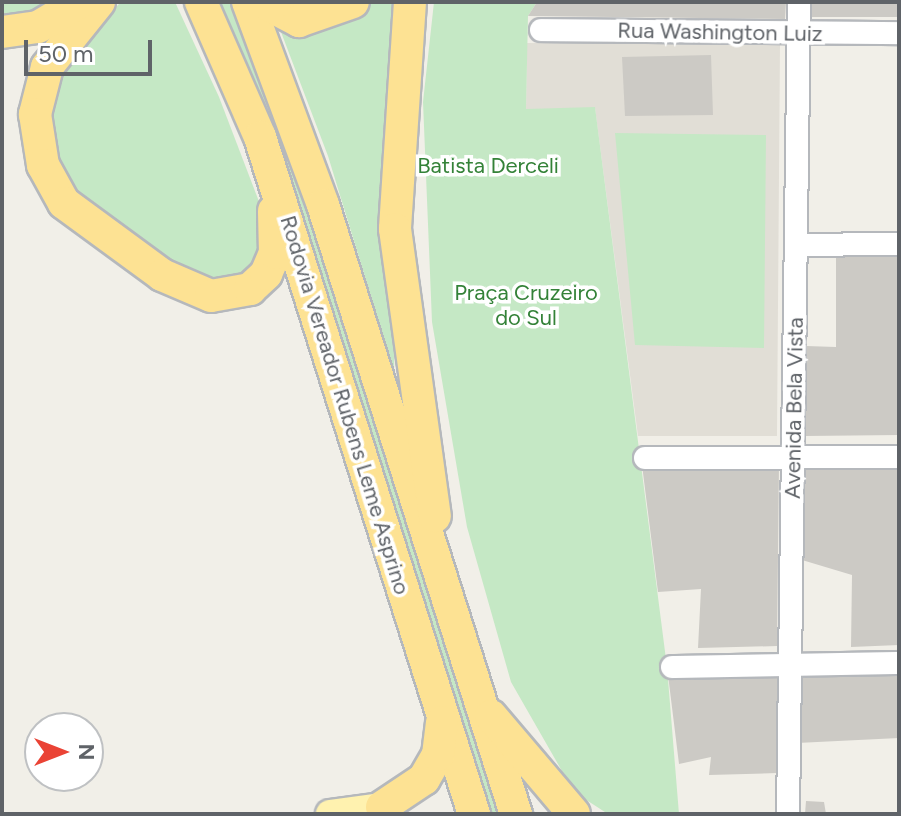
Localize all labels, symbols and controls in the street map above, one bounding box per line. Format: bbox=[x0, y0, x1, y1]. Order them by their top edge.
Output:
street label: Rua Washington Luiz bbox=[617, 17, 823, 47]
scale bar bbox=[28, 24, 156, 74]
text: 50 m bbox=[38, 39, 94, 68]
park label: Batista Derceli bbox=[417, 153, 559, 179]
street label: Rodovia Vereador Rubens Leme Asprino bbox=[275, 212, 415, 598]
park label: Praça Cruzeiro do Sul bbox=[454, 279, 598, 330]
street label: Avenida Bela Vista bbox=[779, 317, 809, 499]
north arrow bbox=[24, 712, 104, 792]
text: N bbox=[73, 743, 100, 761]

